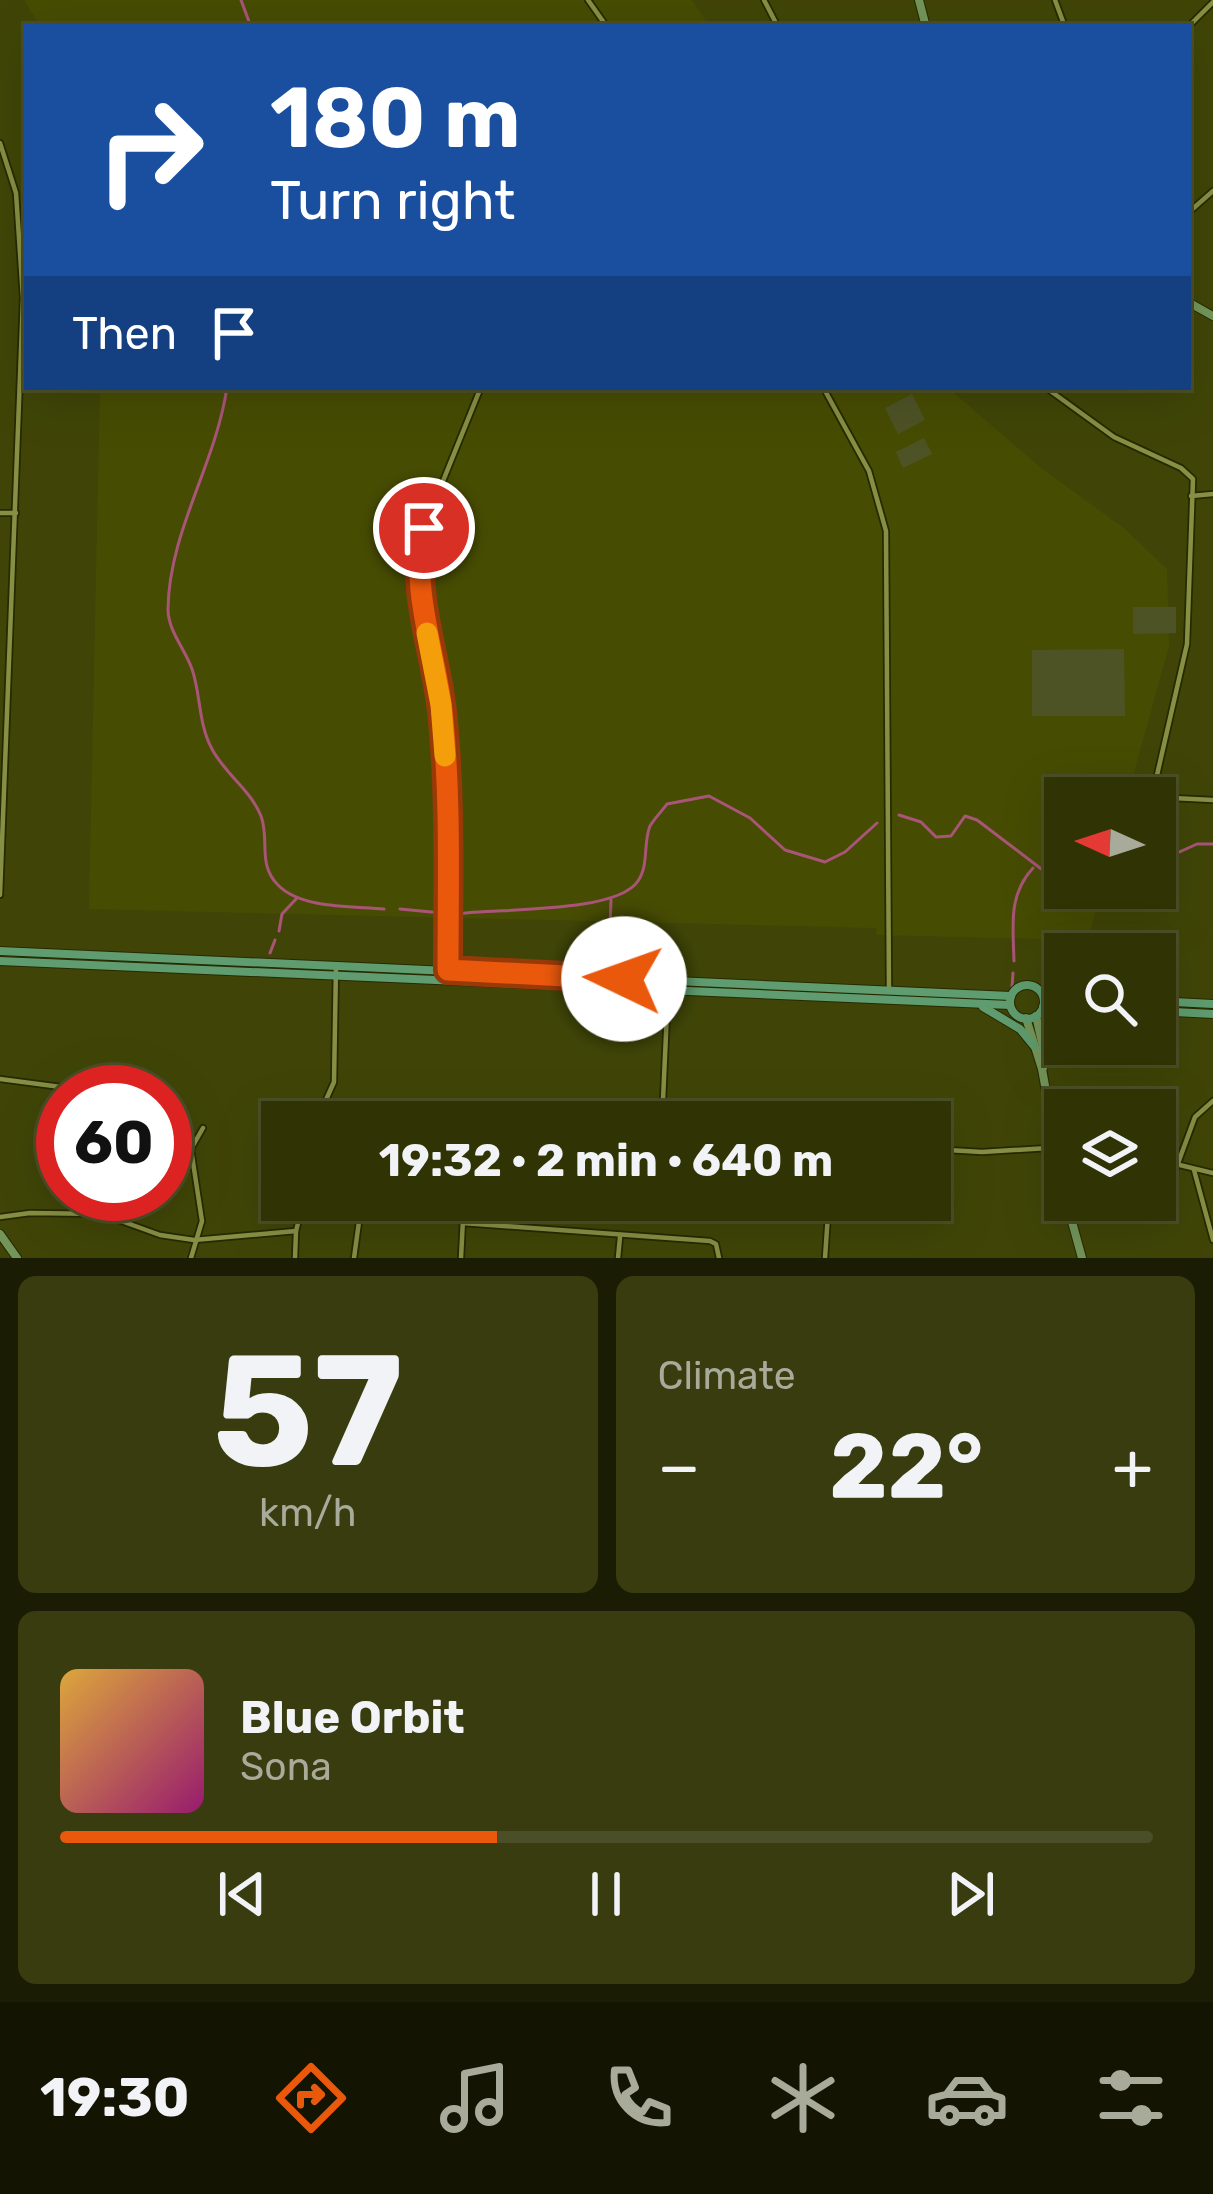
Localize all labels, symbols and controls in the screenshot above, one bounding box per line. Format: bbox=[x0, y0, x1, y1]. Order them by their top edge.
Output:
text: 180 m bbox=[270, 68, 521, 168]
icon: right bbox=[72, 72, 228, 228]
text: Turn right bbox=[270, 169, 515, 233]
icon: arrive bbox=[201, 300, 267, 366]
text: Then bbox=[72, 307, 177, 360]
pin bbox=[373, 477, 475, 579]
icon: arrive bbox=[391, 495, 457, 561]
north arrow bbox=[1044, 777, 1176, 909]
map controls bbox=[1044, 777, 1176, 1221]
position arrow bbox=[561, 916, 687, 1042]
button: search bbox=[1044, 933, 1176, 1065]
speed limit sign: 60 bbox=[36, 1065, 192, 1221]
button: layers bbox=[1044, 1089, 1176, 1221]
text: 19:32 · 2 min · 640 m bbox=[379, 1134, 833, 1187]
text: 57 bbox=[213, 1319, 403, 1504]
text: Climate bbox=[658, 1353, 796, 1399]
text: 22° bbox=[829, 1413, 983, 1520]
text: − bbox=[658, 1427, 700, 1506]
text: + bbox=[1112, 1427, 1153, 1506]
text: km/h bbox=[259, 1490, 356, 1536]
text: Blue Orbit bbox=[240, 1691, 464, 1744]
text: Sona bbox=[240, 1744, 332, 1790]
icon: previous bbox=[209, 1861, 275, 1927]
icon: pause bbox=[573, 1861, 639, 1927]
icon: next bbox=[938, 1861, 1004, 1927]
icon: directions bbox=[269, 2056, 353, 2140]
icon: music bbox=[433, 2056, 517, 2140]
icon: phone bbox=[597, 2056, 681, 2140]
icon: climate bbox=[761, 2056, 845, 2140]
icon: car bbox=[925, 2056, 1009, 2140]
icon: filters bbox=[1089, 2056, 1173, 2140]
text: 19:30 bbox=[40, 2066, 189, 2130]

